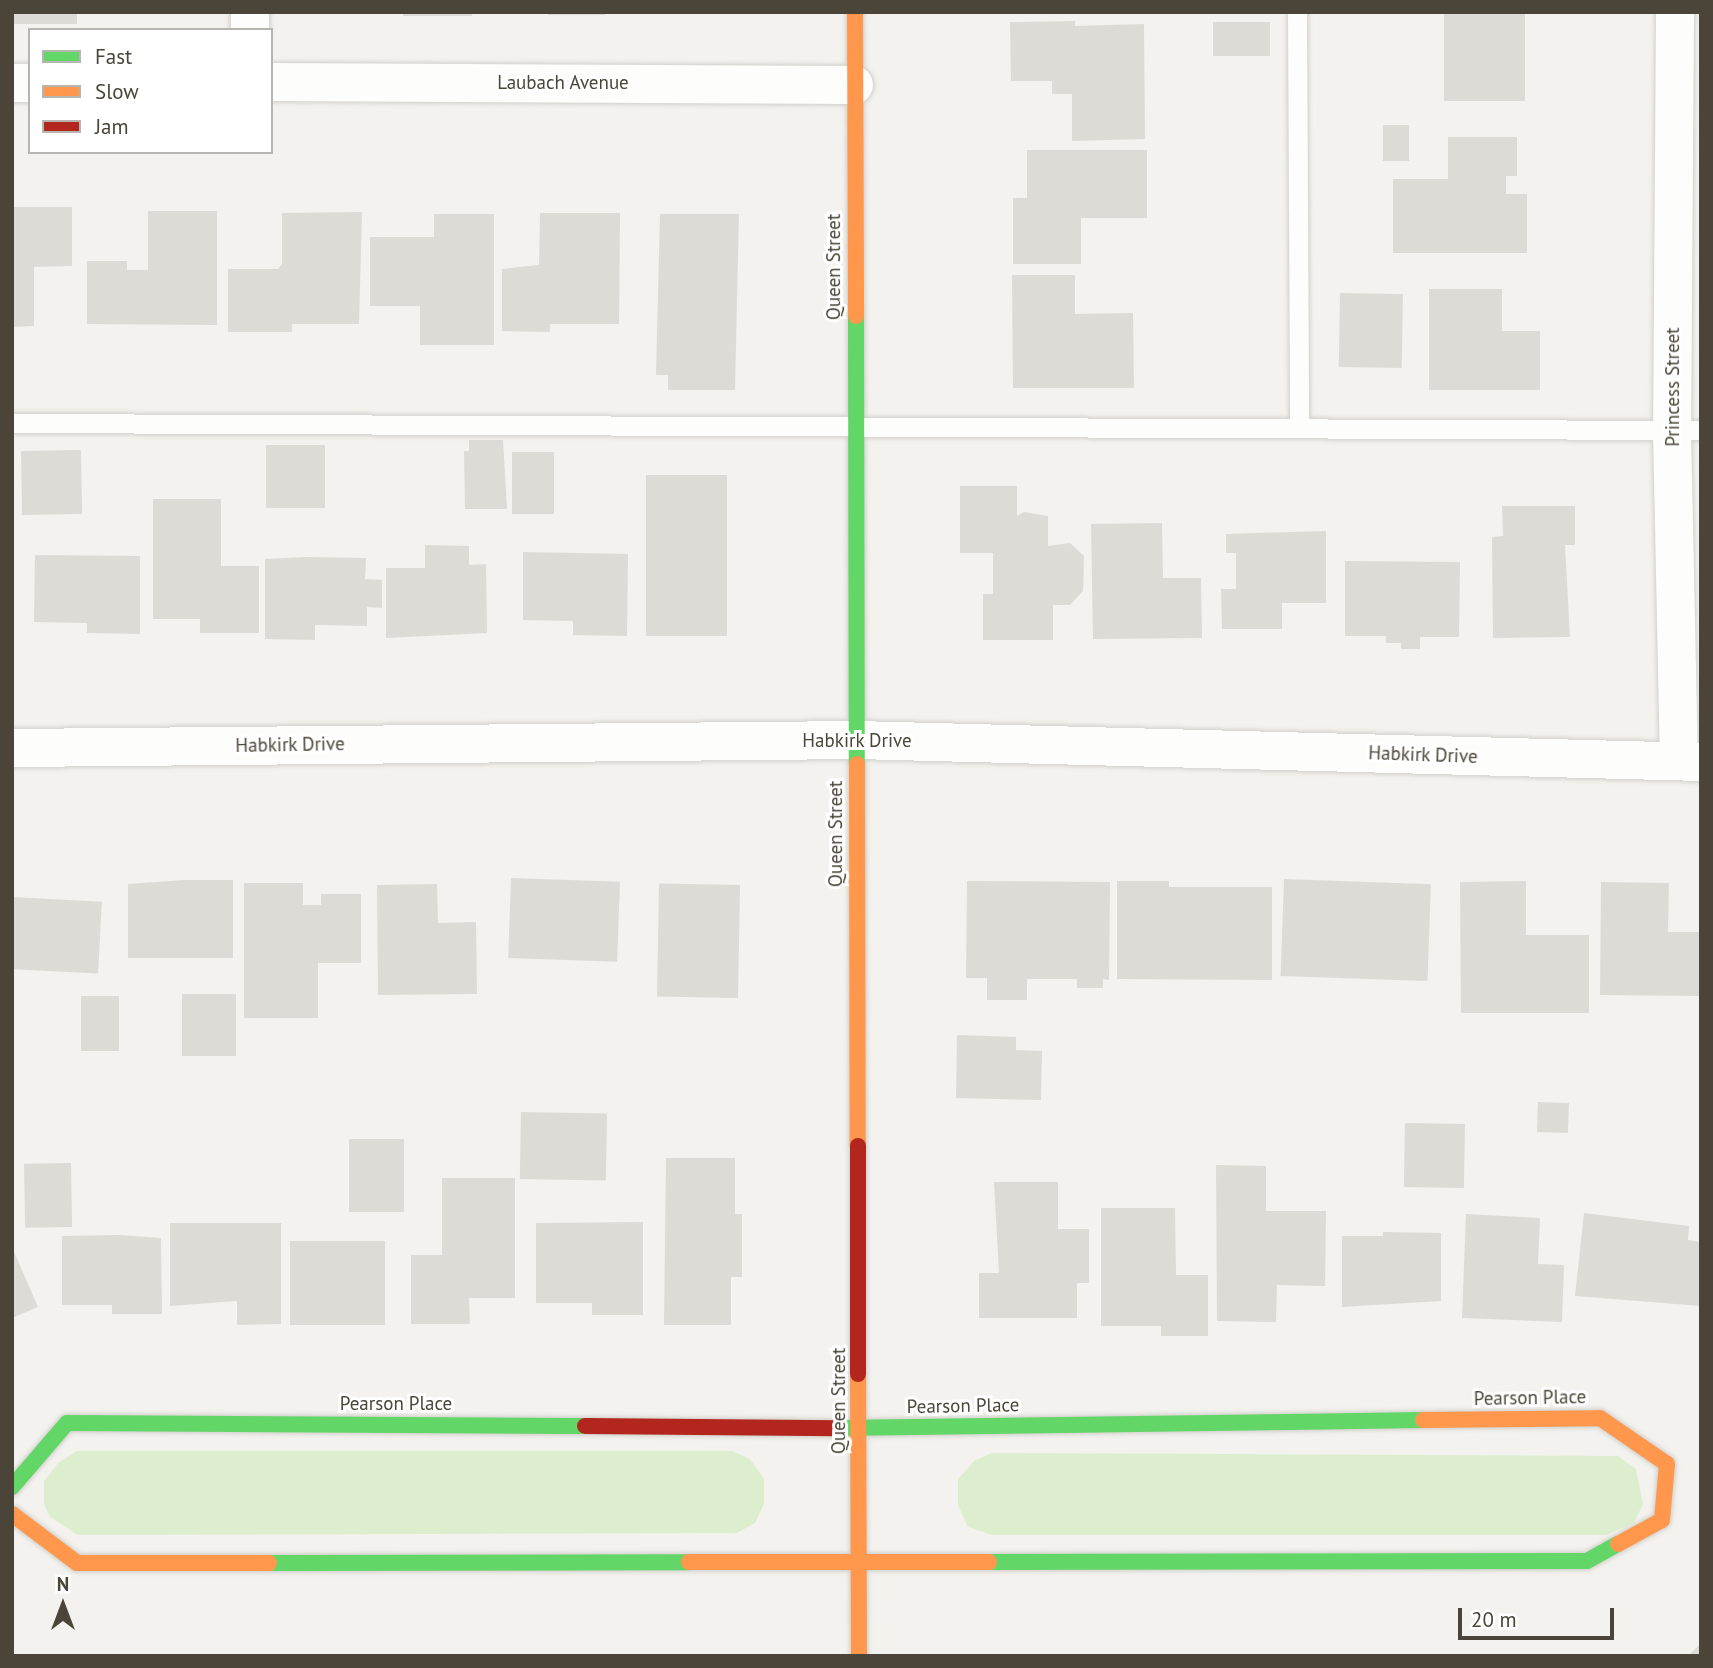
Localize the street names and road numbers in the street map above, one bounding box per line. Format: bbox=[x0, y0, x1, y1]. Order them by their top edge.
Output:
street label: Laubach Avenue bbox=[497, 72, 629, 94]
street label: Queen Street bbox=[823, 214, 845, 320]
street label: Princess Street bbox=[1662, 327, 1684, 447]
street label: Habkirk Drive bbox=[802, 730, 912, 752]
street label: Habkirk Drive bbox=[235, 733, 345, 757]
street label: Habkirk Drive bbox=[1368, 742, 1478, 768]
street label: Queen Street bbox=[825, 781, 847, 887]
street label: Queen Street bbox=[828, 1348, 850, 1454]
street label: Pearson Place bbox=[1474, 1386, 1586, 1410]
street label: Pearson Place bbox=[340, 1393, 452, 1415]
street label: Pearson Place bbox=[907, 1394, 1019, 1418]

